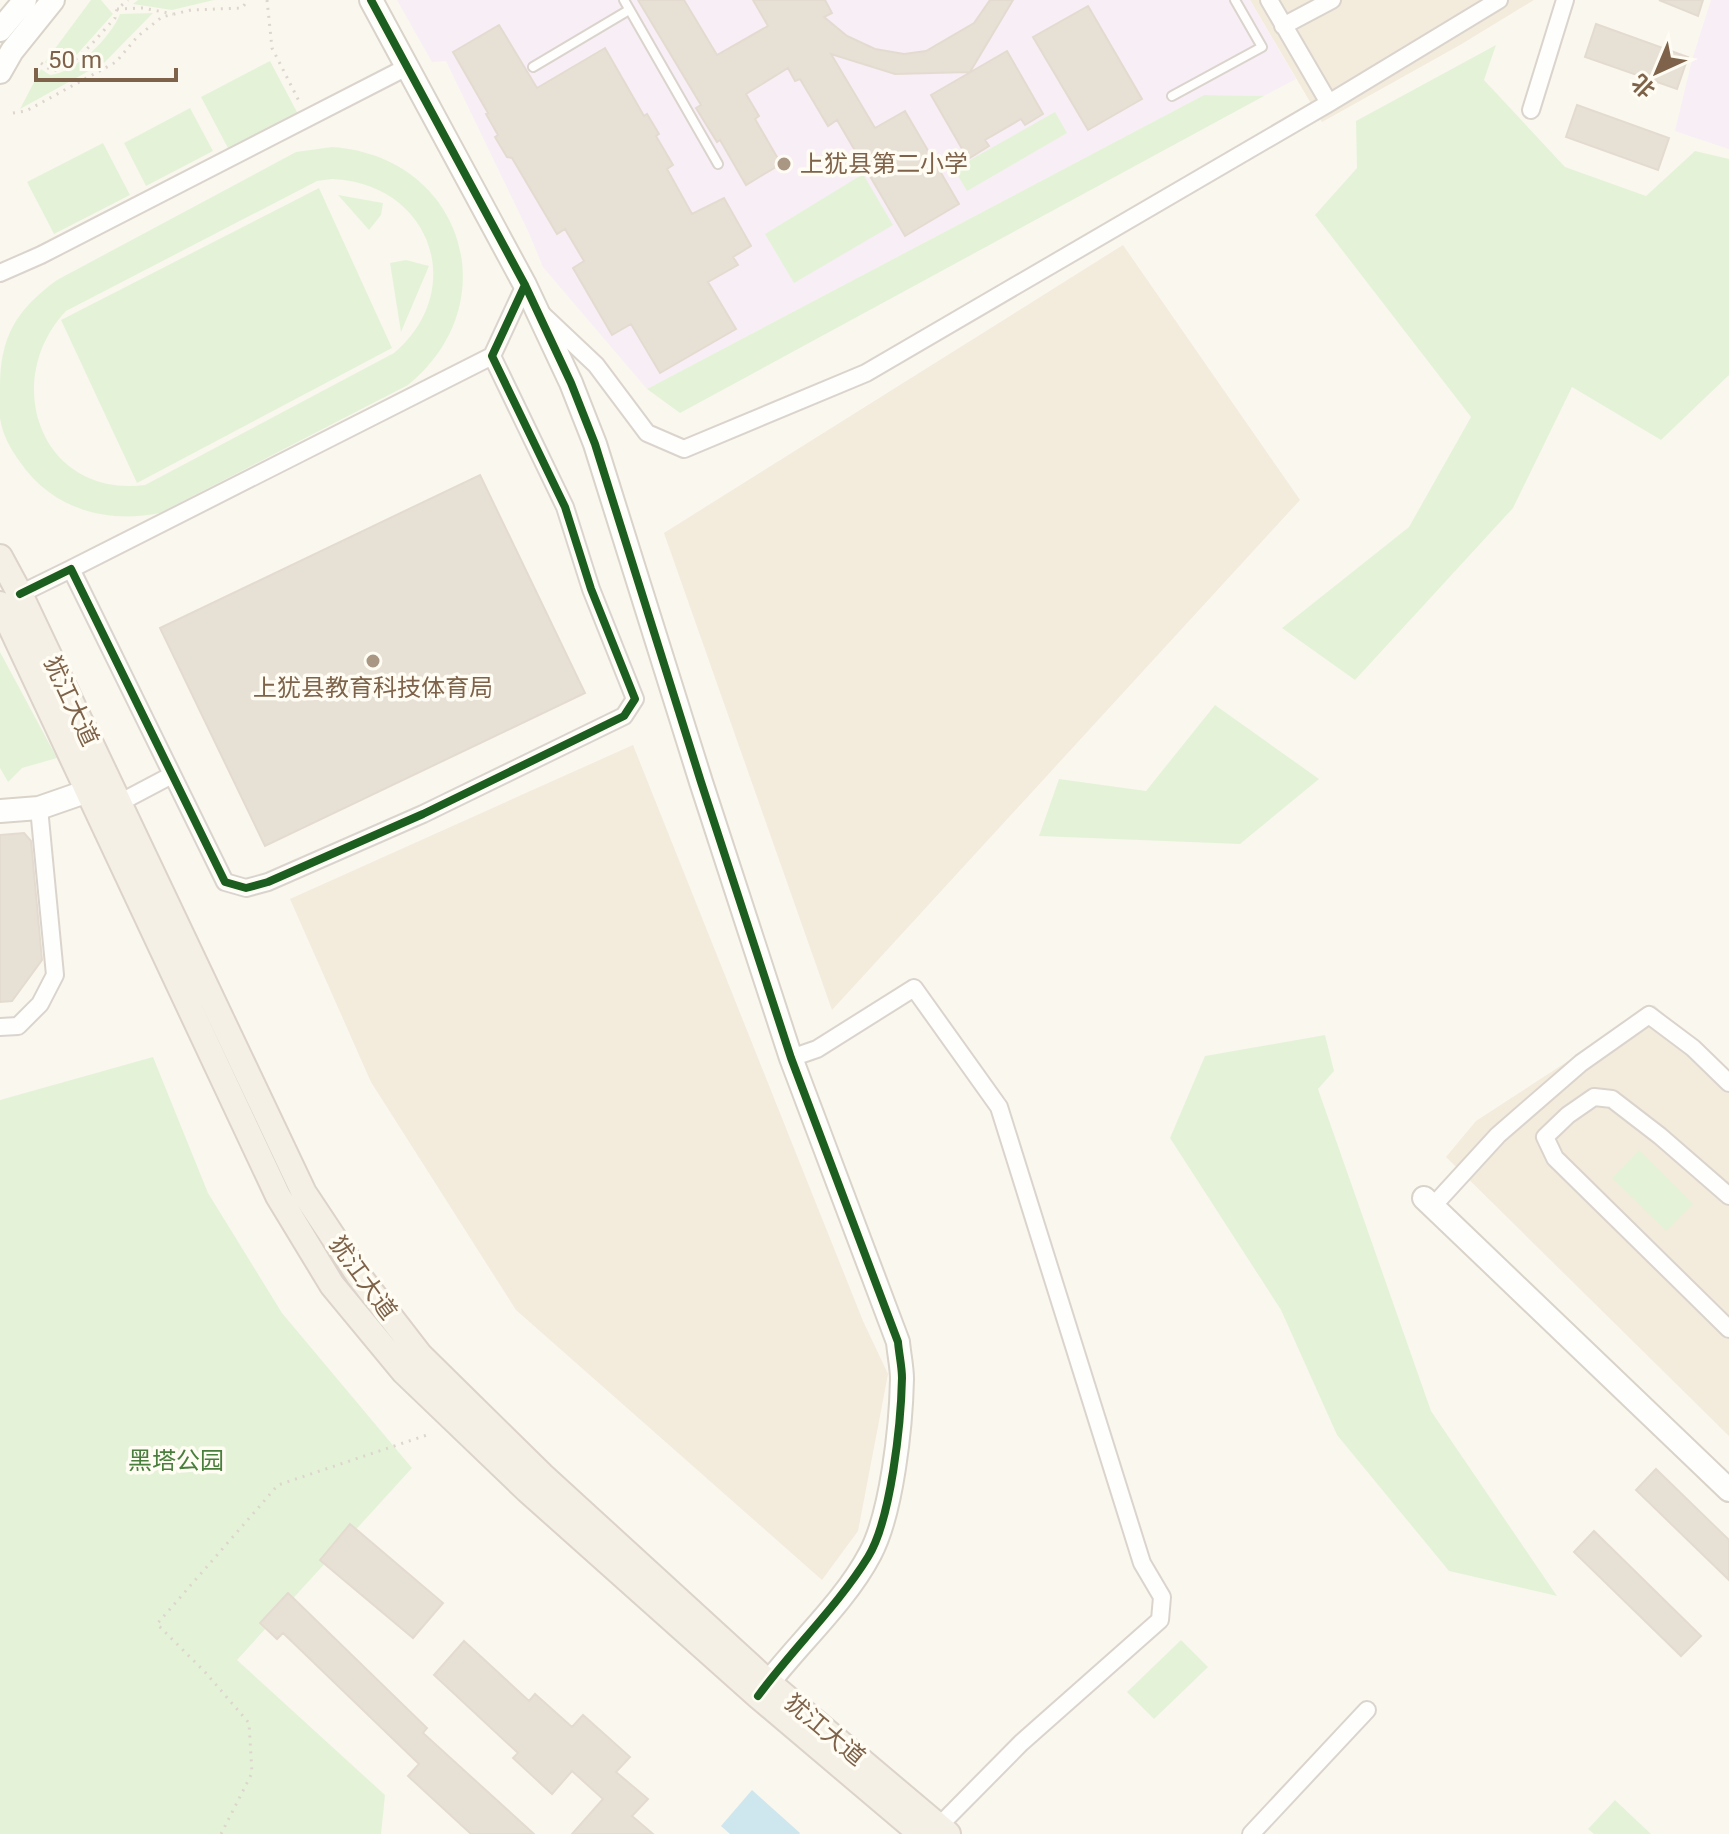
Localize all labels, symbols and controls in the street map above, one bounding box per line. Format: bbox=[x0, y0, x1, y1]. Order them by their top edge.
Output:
scale bar bbox=[36, 32, 176, 82]
north arrow bbox=[1617, 32, 1697, 112]
text: 50 m bbox=[48, 46, 102, 74]
text: 北 bbox=[1627, 69, 1660, 103]
place label: 上犹县第二小学 bbox=[800, 150, 968, 178]
marker: 上犹县第二小学 bbox=[775, 155, 793, 173]
street label: 犹江大道 bbox=[38, 652, 104, 750]
marker: 上犹县教育科技体育局 bbox=[364, 652, 382, 670]
place label: 上犹县教育科技体育局 bbox=[253, 674, 493, 702]
street label: 犹江大道 bbox=[323, 1231, 403, 1325]
park label: 黑塔公园 bbox=[128, 1447, 224, 1475]
street label: 犹江大道 bbox=[779, 1688, 871, 1772]

